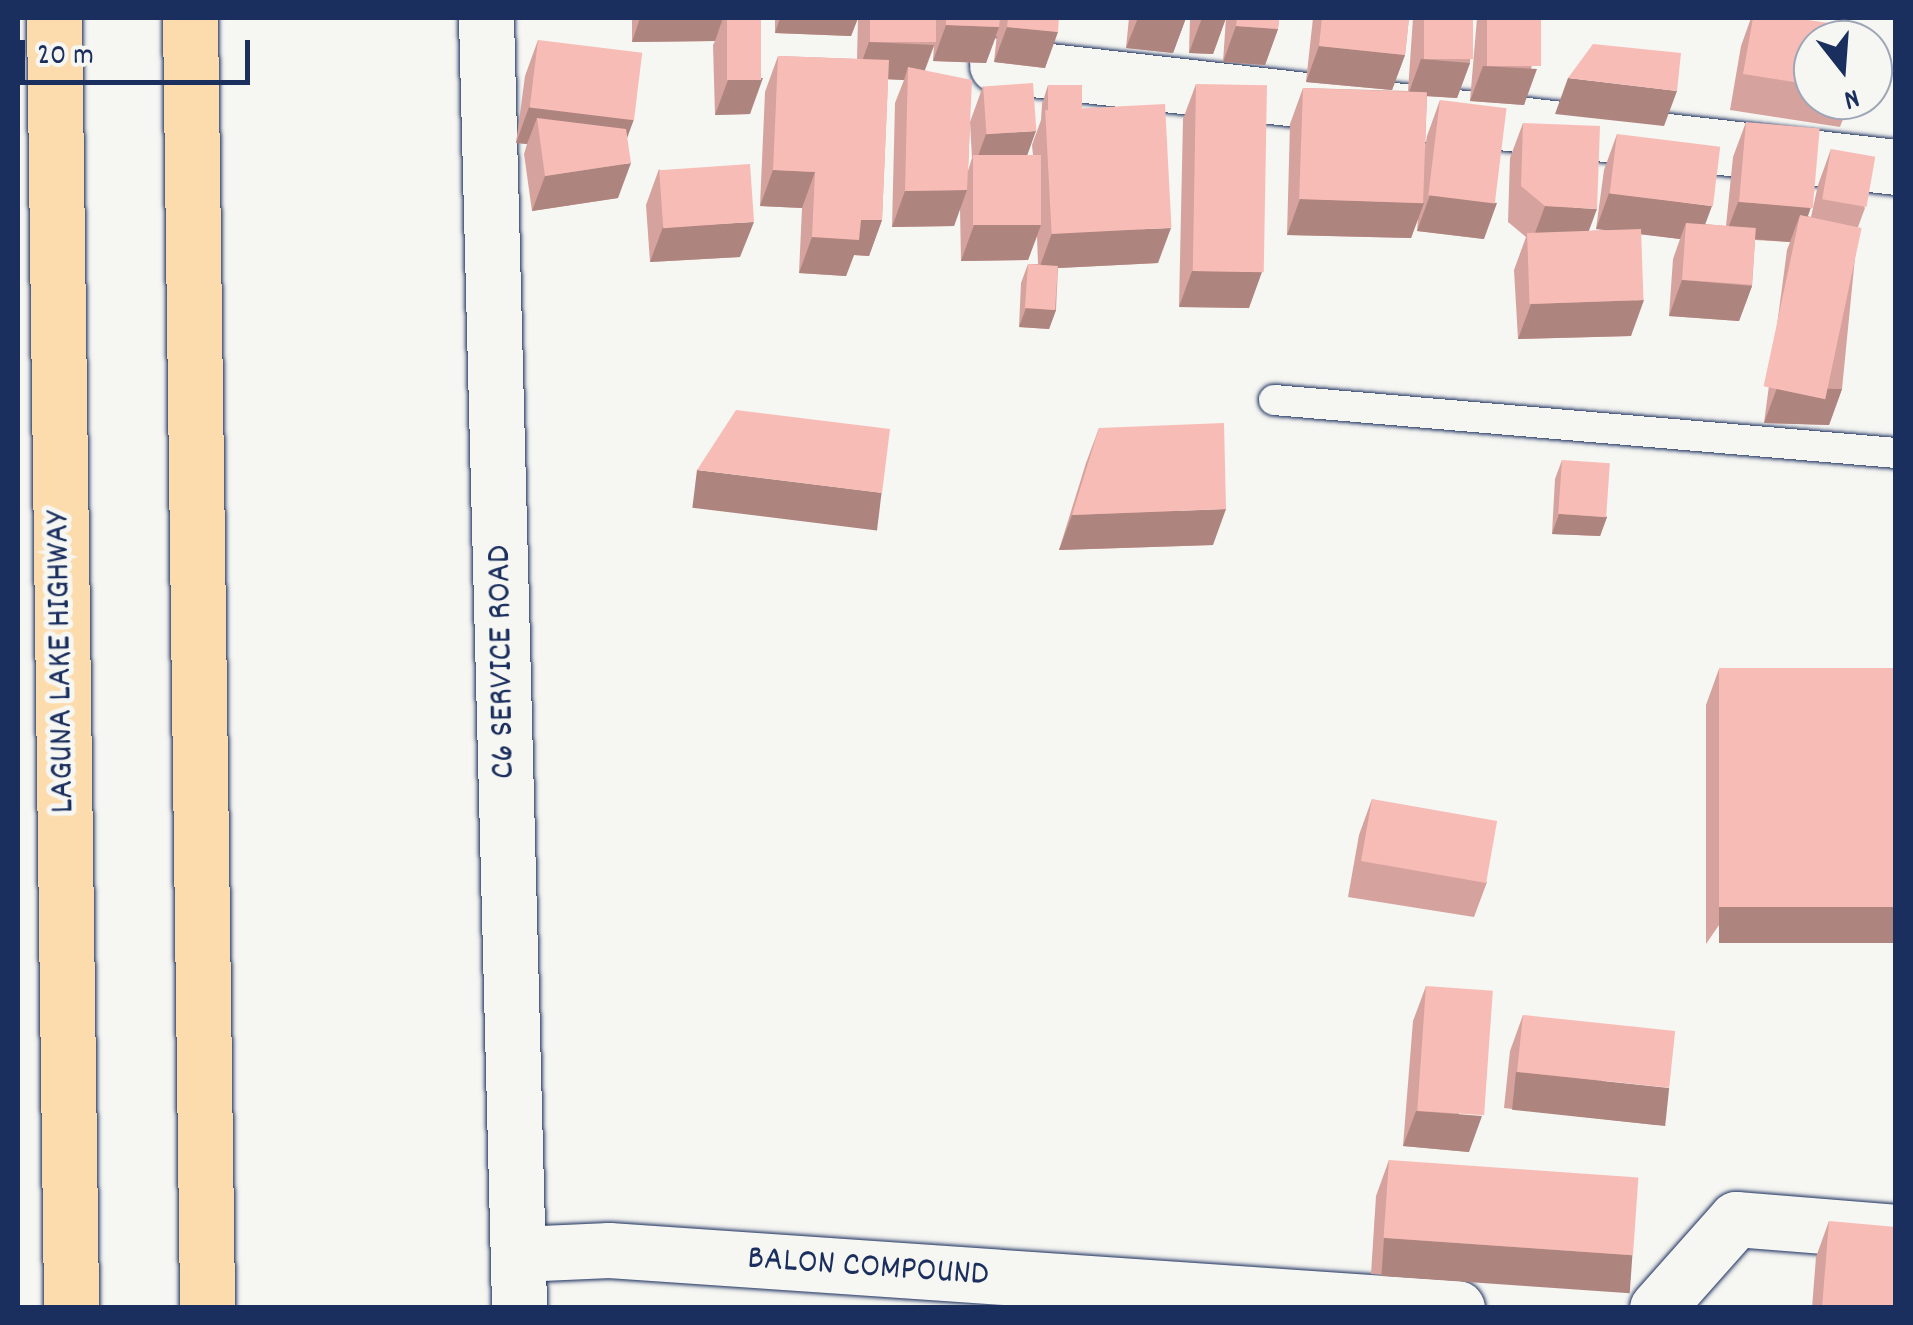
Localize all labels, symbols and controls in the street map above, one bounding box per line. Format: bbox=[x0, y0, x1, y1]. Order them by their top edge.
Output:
scale bar bbox=[25, 20, 255, 82]
north arrow bbox=[1793, 20, 1893, 120]
text: 20 m bbox=[37, 36, 94, 79]
text: N bbox=[1839, 76, 1864, 118]
street label: LAGUNA LAKE HIGHWAY bbox=[38, 511, 86, 813]
street label: C6 SERVICE ROAD bbox=[480, 545, 526, 779]
street label: BALON COMPOUND bbox=[746, 1239, 990, 1297]

